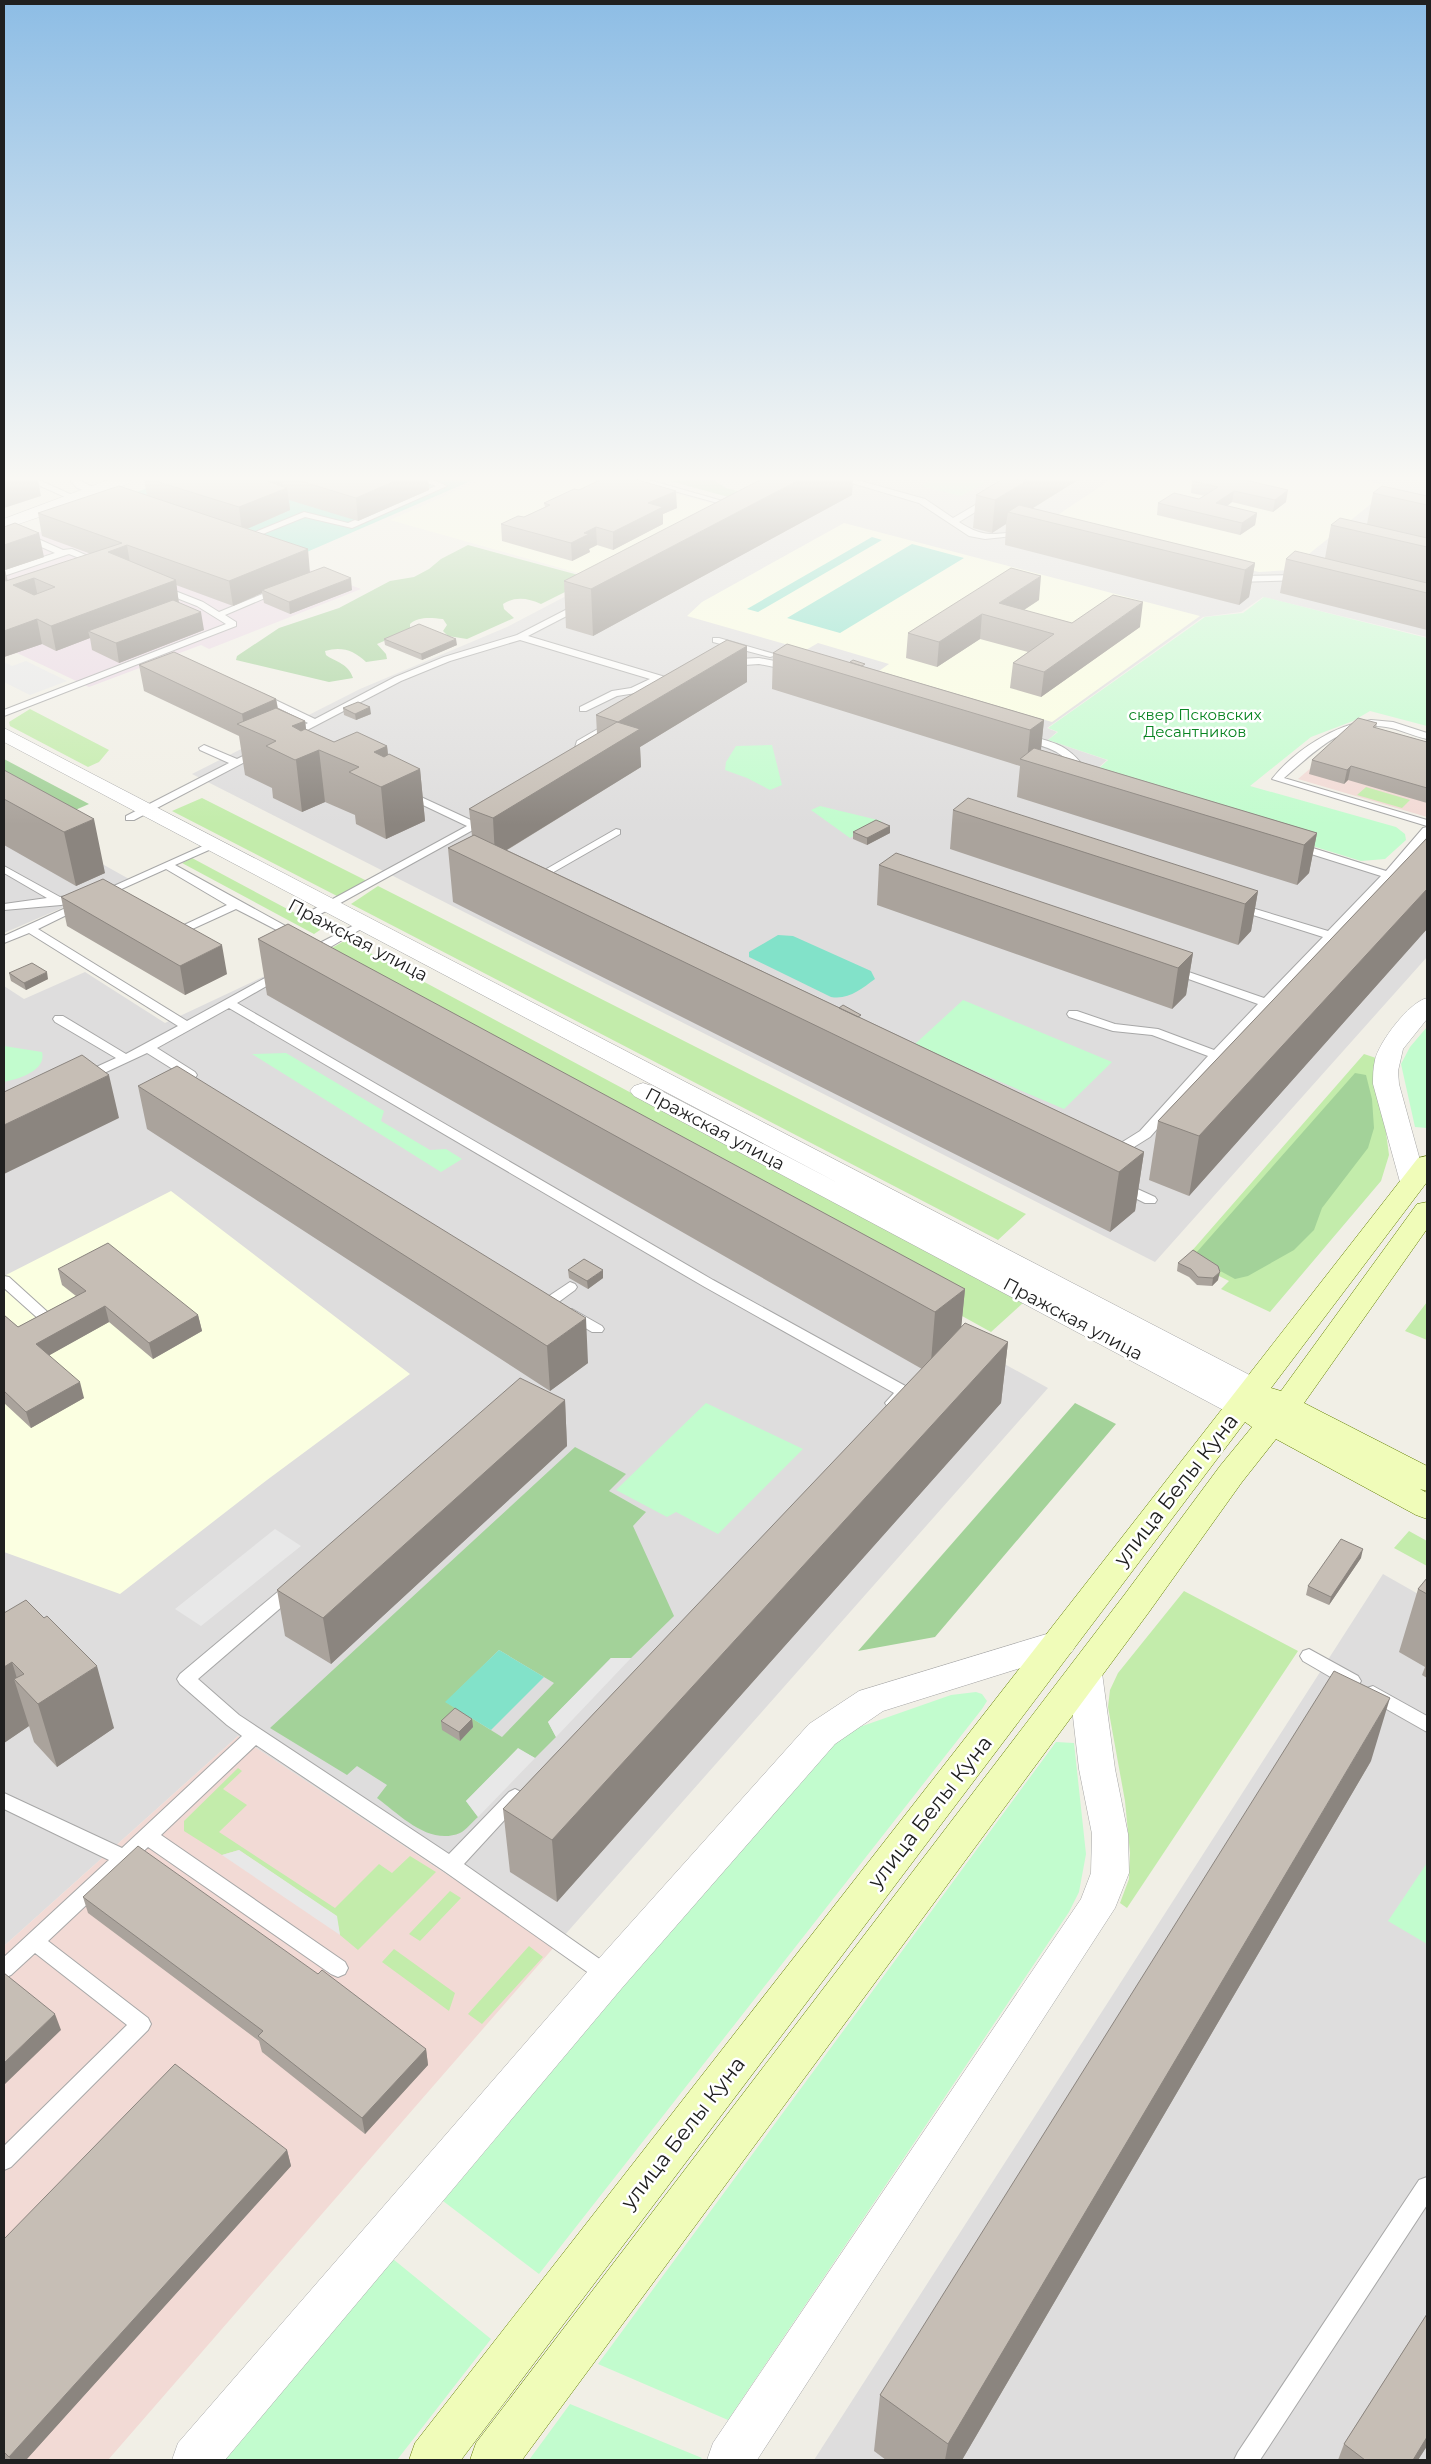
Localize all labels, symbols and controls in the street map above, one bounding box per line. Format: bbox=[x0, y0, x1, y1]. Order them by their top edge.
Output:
park label: сквер Псковских Десантников bbox=[1128, 705, 1262, 741]
street label: Пражская улица bbox=[284, 894, 432, 986]
street label: Пражская улица bbox=[641, 1083, 789, 1175]
street label: Пражская улица bbox=[999, 1273, 1147, 1365]
street label: улица Белы Куна bbox=[1108, 1408, 1243, 1572]
street label: улица Белы Куна bbox=[862, 1730, 997, 1894]
street label: улица Белы Куна bbox=[615, 2051, 750, 2215]

